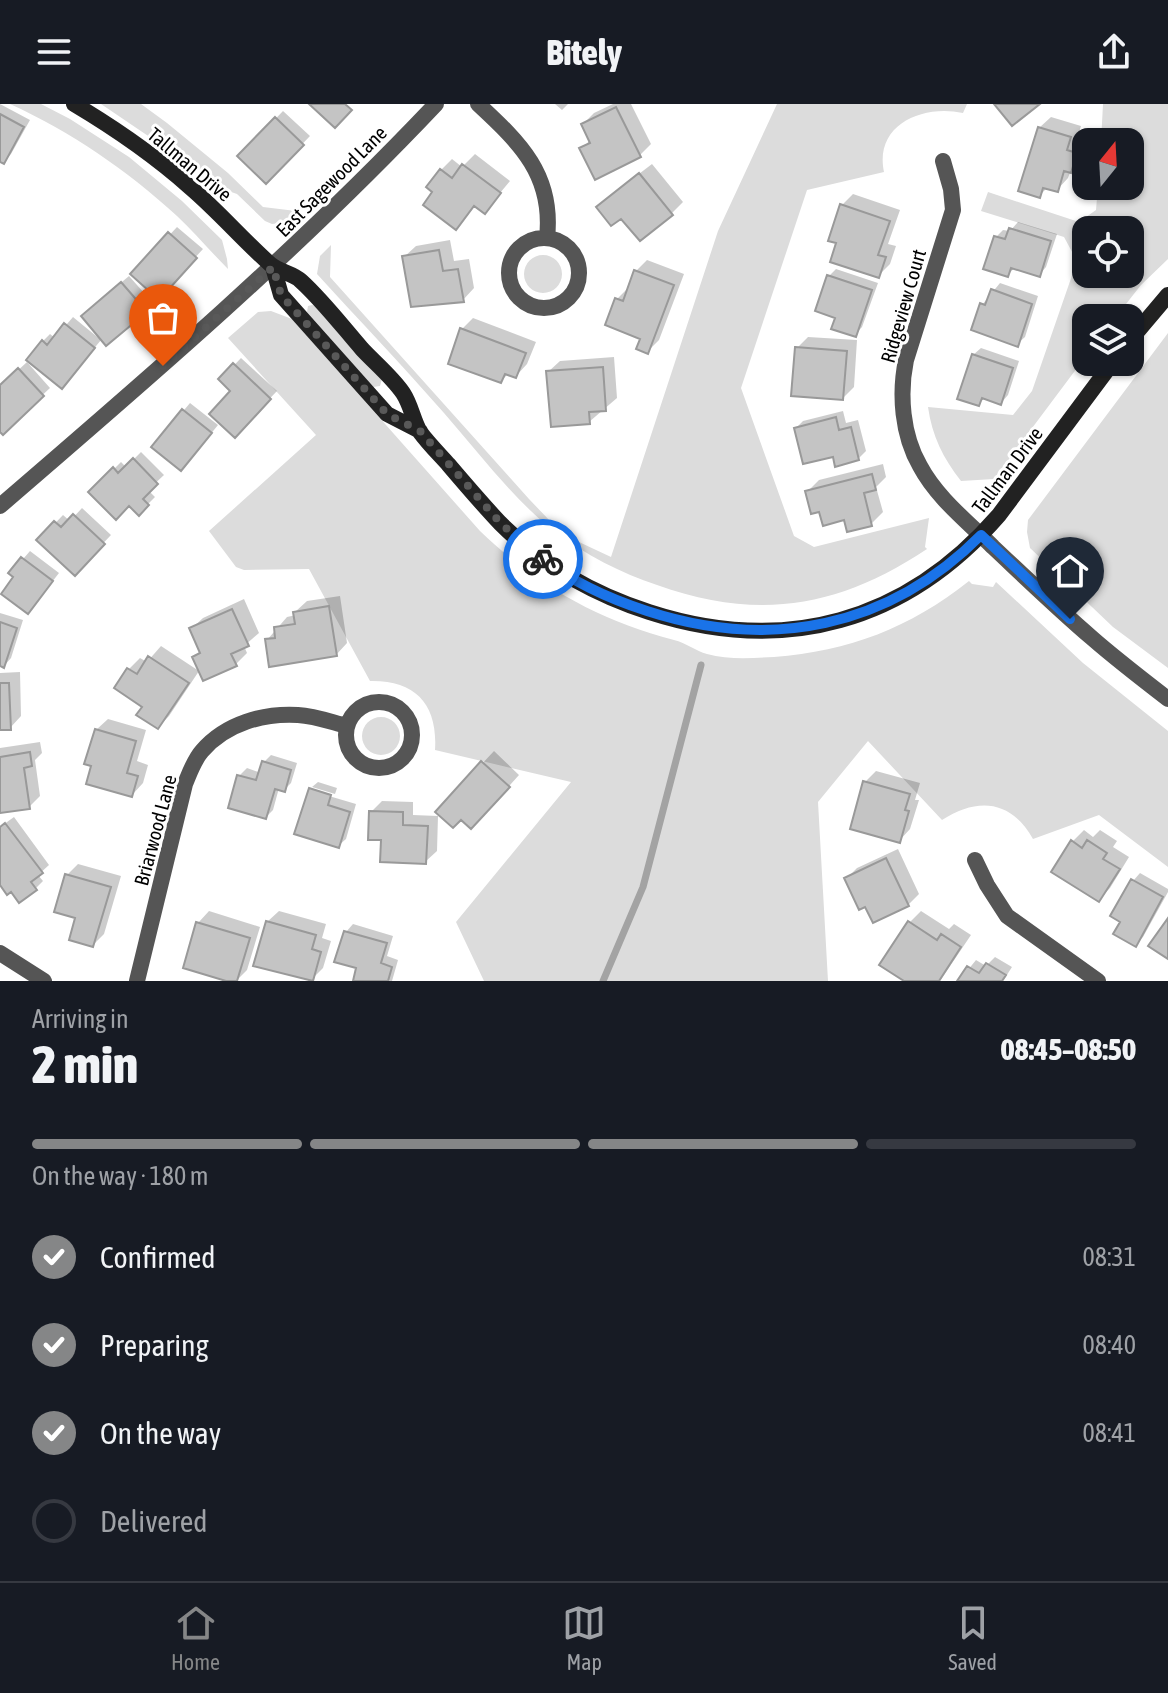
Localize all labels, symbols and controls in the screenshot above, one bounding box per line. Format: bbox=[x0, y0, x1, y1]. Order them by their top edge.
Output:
icon: menu bbox=[32, 30, 76, 74]
icon: share bbox=[1092, 30, 1136, 74]
text: Bitely bbox=[546, 31, 622, 73]
street label: East Sagewood Lane bbox=[271, 121, 391, 241]
street label: Tallman Drive bbox=[143, 122, 237, 206]
north arrow bbox=[1072, 128, 1144, 200]
map controls bbox=[1072, 128, 1144, 376]
button: locate bbox=[1072, 216, 1144, 288]
street label: Ridgeview Court bbox=[876, 246, 930, 365]
pin bbox=[129, 284, 197, 366]
icon: bag bbox=[141, 296, 185, 340]
button: layers bbox=[1072, 304, 1144, 376]
street label: Tallman Drive bbox=[967, 422, 1047, 518]
courier bbox=[503, 519, 583, 599]
icon: bike bbox=[521, 537, 565, 581]
pin bbox=[1036, 537, 1104, 619]
icon: home bbox=[1048, 549, 1092, 593]
street label: Briarwood Lane bbox=[129, 772, 181, 888]
text: Arriving in bbox=[32, 1004, 129, 1034]
text: 08:45–08:50 bbox=[1001, 1032, 1136, 1066]
text: 2 min bbox=[32, 1034, 138, 1094]
text: On the way · 180 m bbox=[32, 1161, 209, 1191]
icon: check bbox=[32, 1235, 76, 1279]
text: Confirmed bbox=[100, 1240, 215, 1274]
text: 08:31 bbox=[1082, 1242, 1136, 1272]
icon: check bbox=[32, 1323, 76, 1367]
text: Preparing bbox=[100, 1328, 209, 1362]
text: 08:40 bbox=[1082, 1330, 1136, 1360]
icon: check bbox=[32, 1411, 76, 1455]
text: On the way bbox=[100, 1416, 221, 1450]
text: 08:41 bbox=[1082, 1418, 1136, 1448]
text: Delivered bbox=[100, 1504, 208, 1538]
tab: Home bbox=[171, 1601, 220, 1675]
tab: Map bbox=[562, 1601, 606, 1675]
tab: Saved bbox=[948, 1601, 997, 1675]

